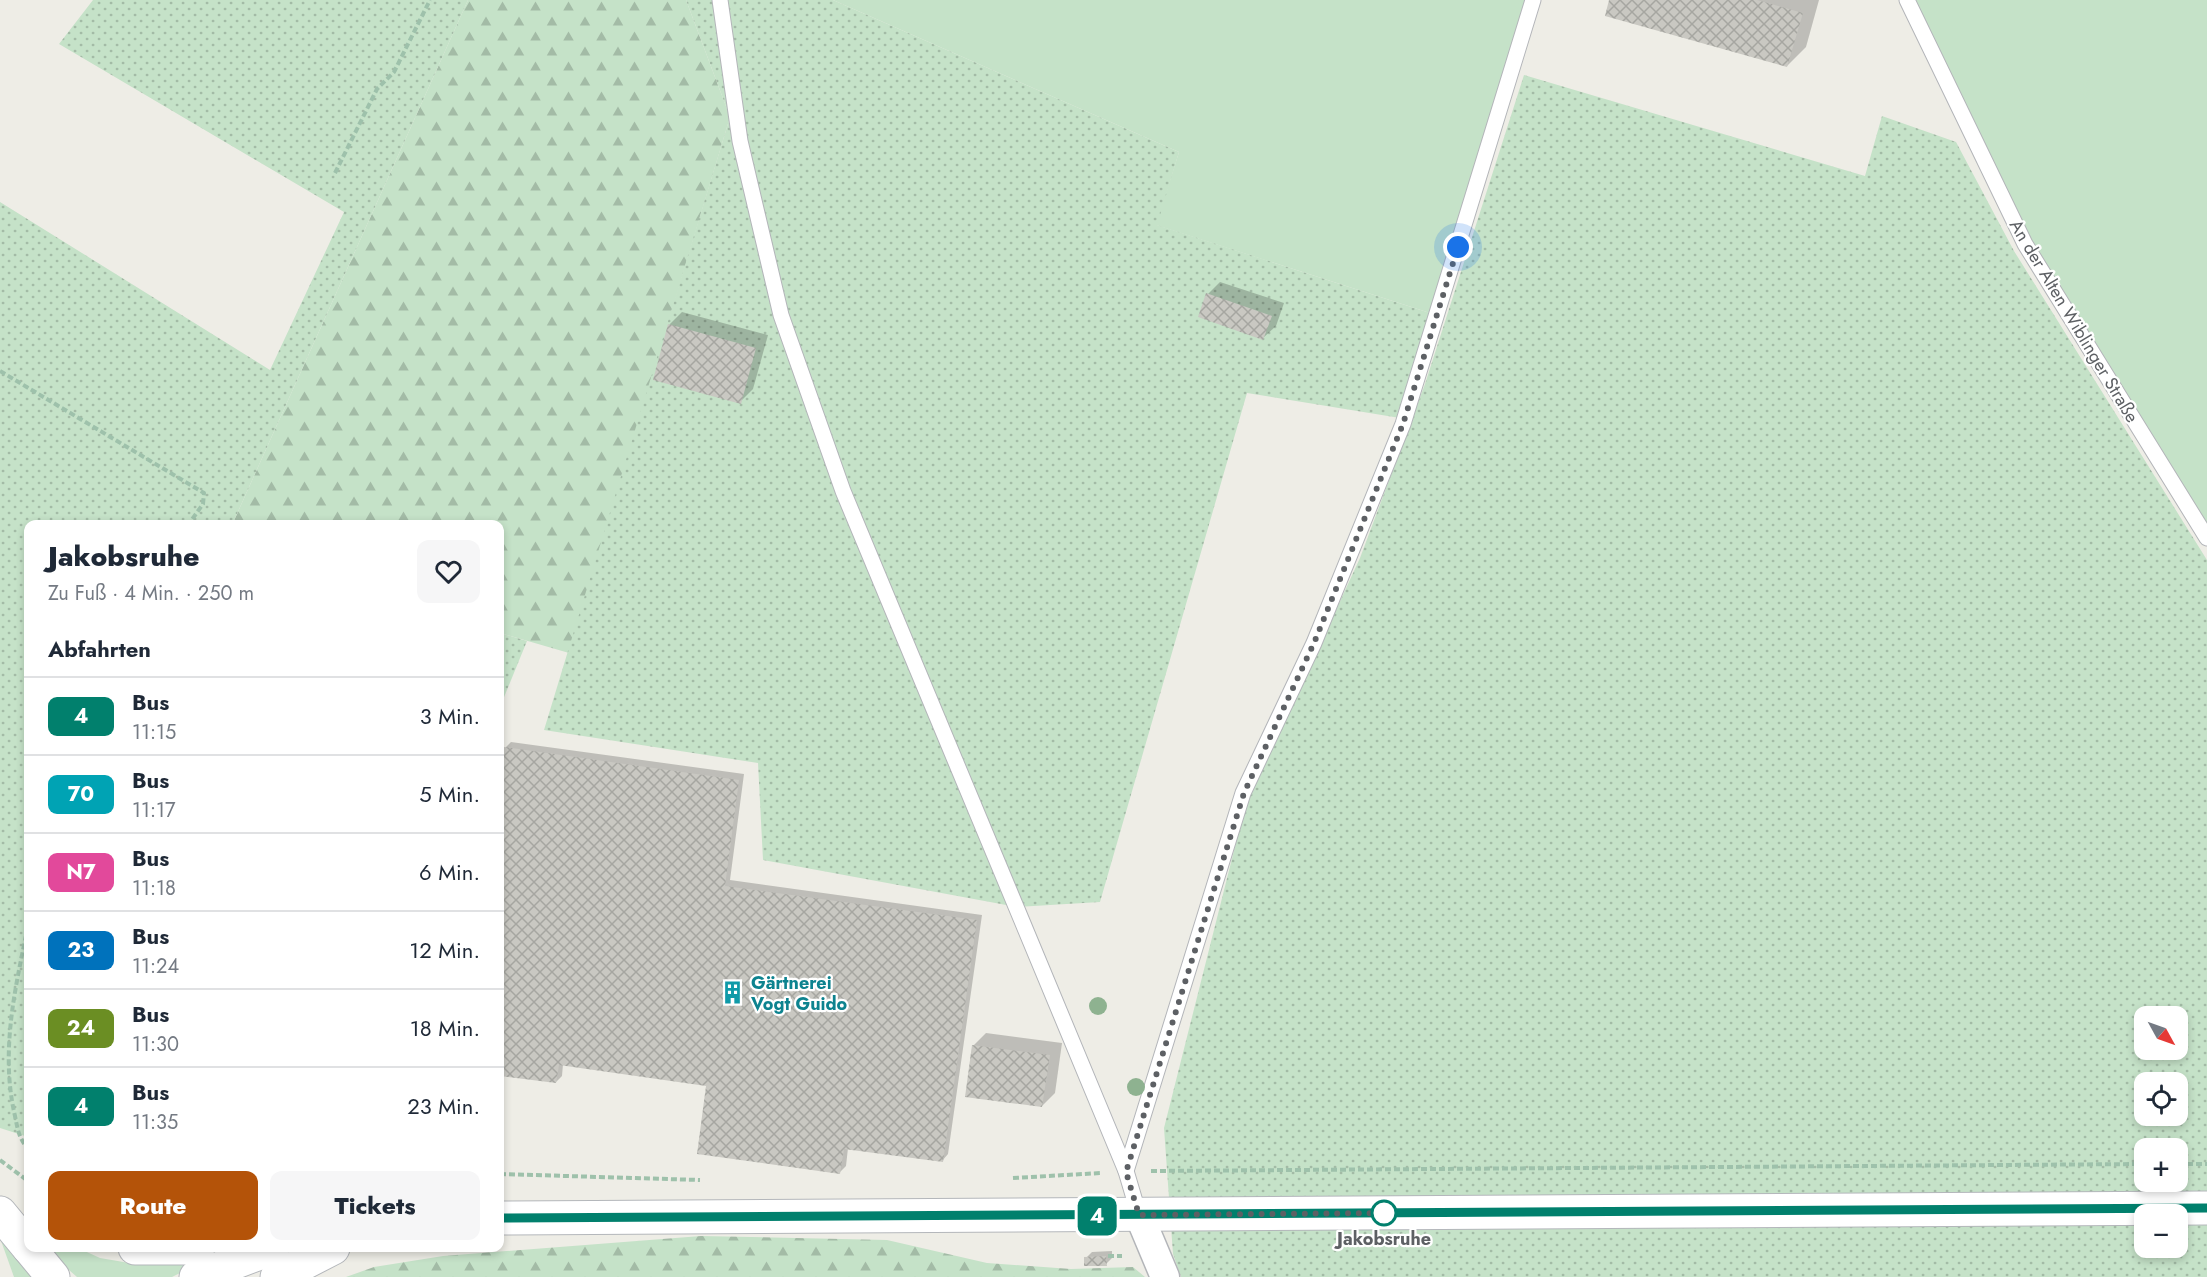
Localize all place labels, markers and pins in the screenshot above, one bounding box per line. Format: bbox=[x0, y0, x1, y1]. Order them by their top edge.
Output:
place label: Gärtnerei Vogt Guido bbox=[750, 970, 848, 1017]
building icon: Gärtnerei Vogt Guido bbox=[720, 980, 746, 1006]
marker: Jakobsruhe bbox=[1371, 1200, 1397, 1226]
place label: Jakobsruhe bbox=[1334, 1226, 1431, 1252]

